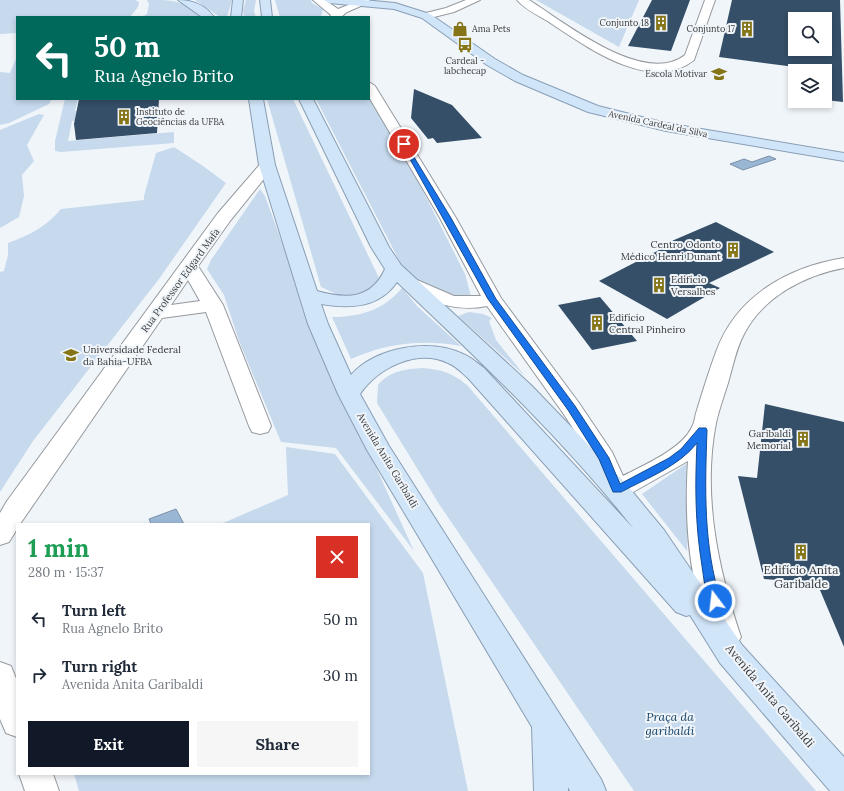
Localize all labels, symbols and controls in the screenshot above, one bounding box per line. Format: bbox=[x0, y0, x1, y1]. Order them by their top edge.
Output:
map controls bbox=[788, 12, 832, 108]
button: search bbox=[788, 12, 832, 56]
building icon: Conjunto 18 bbox=[652, 14, 670, 32]
place label: Conjunto 18 bbox=[599, 17, 649, 28]
shop icon: Ama Pets bbox=[451, 20, 469, 38]
building icon: Conjunto 17 bbox=[738, 20, 756, 38]
place label: Ama Pets bbox=[471, 23, 511, 34]
place label: Conjunto 17 bbox=[686, 23, 735, 34]
text: 50 m bbox=[94, 29, 160, 65]
icon: left bbox=[28, 32, 80, 84]
bus stop icon: Cardeal - labchecap bbox=[456, 36, 474, 54]
place label: Cardeal - labchecap bbox=[444, 55, 486, 76]
text: Rua Agnelo Brito bbox=[94, 64, 234, 87]
button: layers bbox=[788, 64, 832, 108]
school or university icon: Escola Motivar bbox=[710, 65, 728, 83]
place label: Escola Motivar bbox=[645, 68, 707, 79]
place label: Instituto de Geociências da UFBA bbox=[136, 106, 225, 127]
street label: Avenida Cardeal da Silva bbox=[607, 107, 709, 139]
building icon: Instituto de Geociências da UFBA bbox=[115, 108, 133, 126]
pin bbox=[387, 127, 421, 161]
icon: arrive bbox=[393, 133, 415, 155]
street label: Rua Professor Edgard Mafa bbox=[138, 226, 223, 335]
place label: Centro Odonto Médico Henri Dunant bbox=[621, 238, 721, 263]
building icon: Centro Odonto Médico Henri Dunant bbox=[724, 241, 742, 259]
place label: Edifício Versalhes bbox=[670, 273, 716, 298]
building icon: Edifício Versalhes bbox=[650, 276, 668, 294]
place label: Edifício Central Pinheiro bbox=[609, 311, 685, 336]
building icon: Edifício Central Pinheiro bbox=[588, 314, 606, 332]
place label: Universidade Federal da Bahia-UFBA bbox=[83, 343, 181, 368]
school or university icon: Universidade Federal da Bahia-UFBA bbox=[62, 346, 80, 364]
street label: Avenida Anita Garibaldi bbox=[354, 410, 421, 510]
place label: Garibaldi Memorial bbox=[747, 427, 791, 452]
building icon: Garibaldi Memorial bbox=[794, 430, 812, 448]
text: 1 min bbox=[28, 533, 89, 564]
button: close bbox=[316, 536, 358, 578]
building icon: Edifício Anita Garibalde bbox=[792, 543, 810, 561]
place label: Edifício Anita Garibalde bbox=[764, 562, 838, 591]
text: 280 m · 15:37 bbox=[28, 564, 103, 581]
position arrow bbox=[694, 580, 736, 622]
text: Turn left bbox=[62, 601, 126, 620]
icon: left bbox=[28, 608, 50, 630]
text: 50 m bbox=[323, 610, 358, 629]
text: Rua Agnelo Brito bbox=[62, 620, 163, 637]
street label: Avenida Anita Garibaldi bbox=[722, 640, 818, 750]
text: Turn right bbox=[62, 657, 138, 676]
icon: right bbox=[28, 664, 50, 686]
text: 30 m bbox=[323, 666, 358, 685]
text: Avenida Anita Garibaldi bbox=[62, 676, 203, 693]
park label: Praça da garibaldi bbox=[646, 709, 695, 738]
button: Exit bbox=[28, 721, 189, 767]
button: Share bbox=[197, 721, 358, 767]

